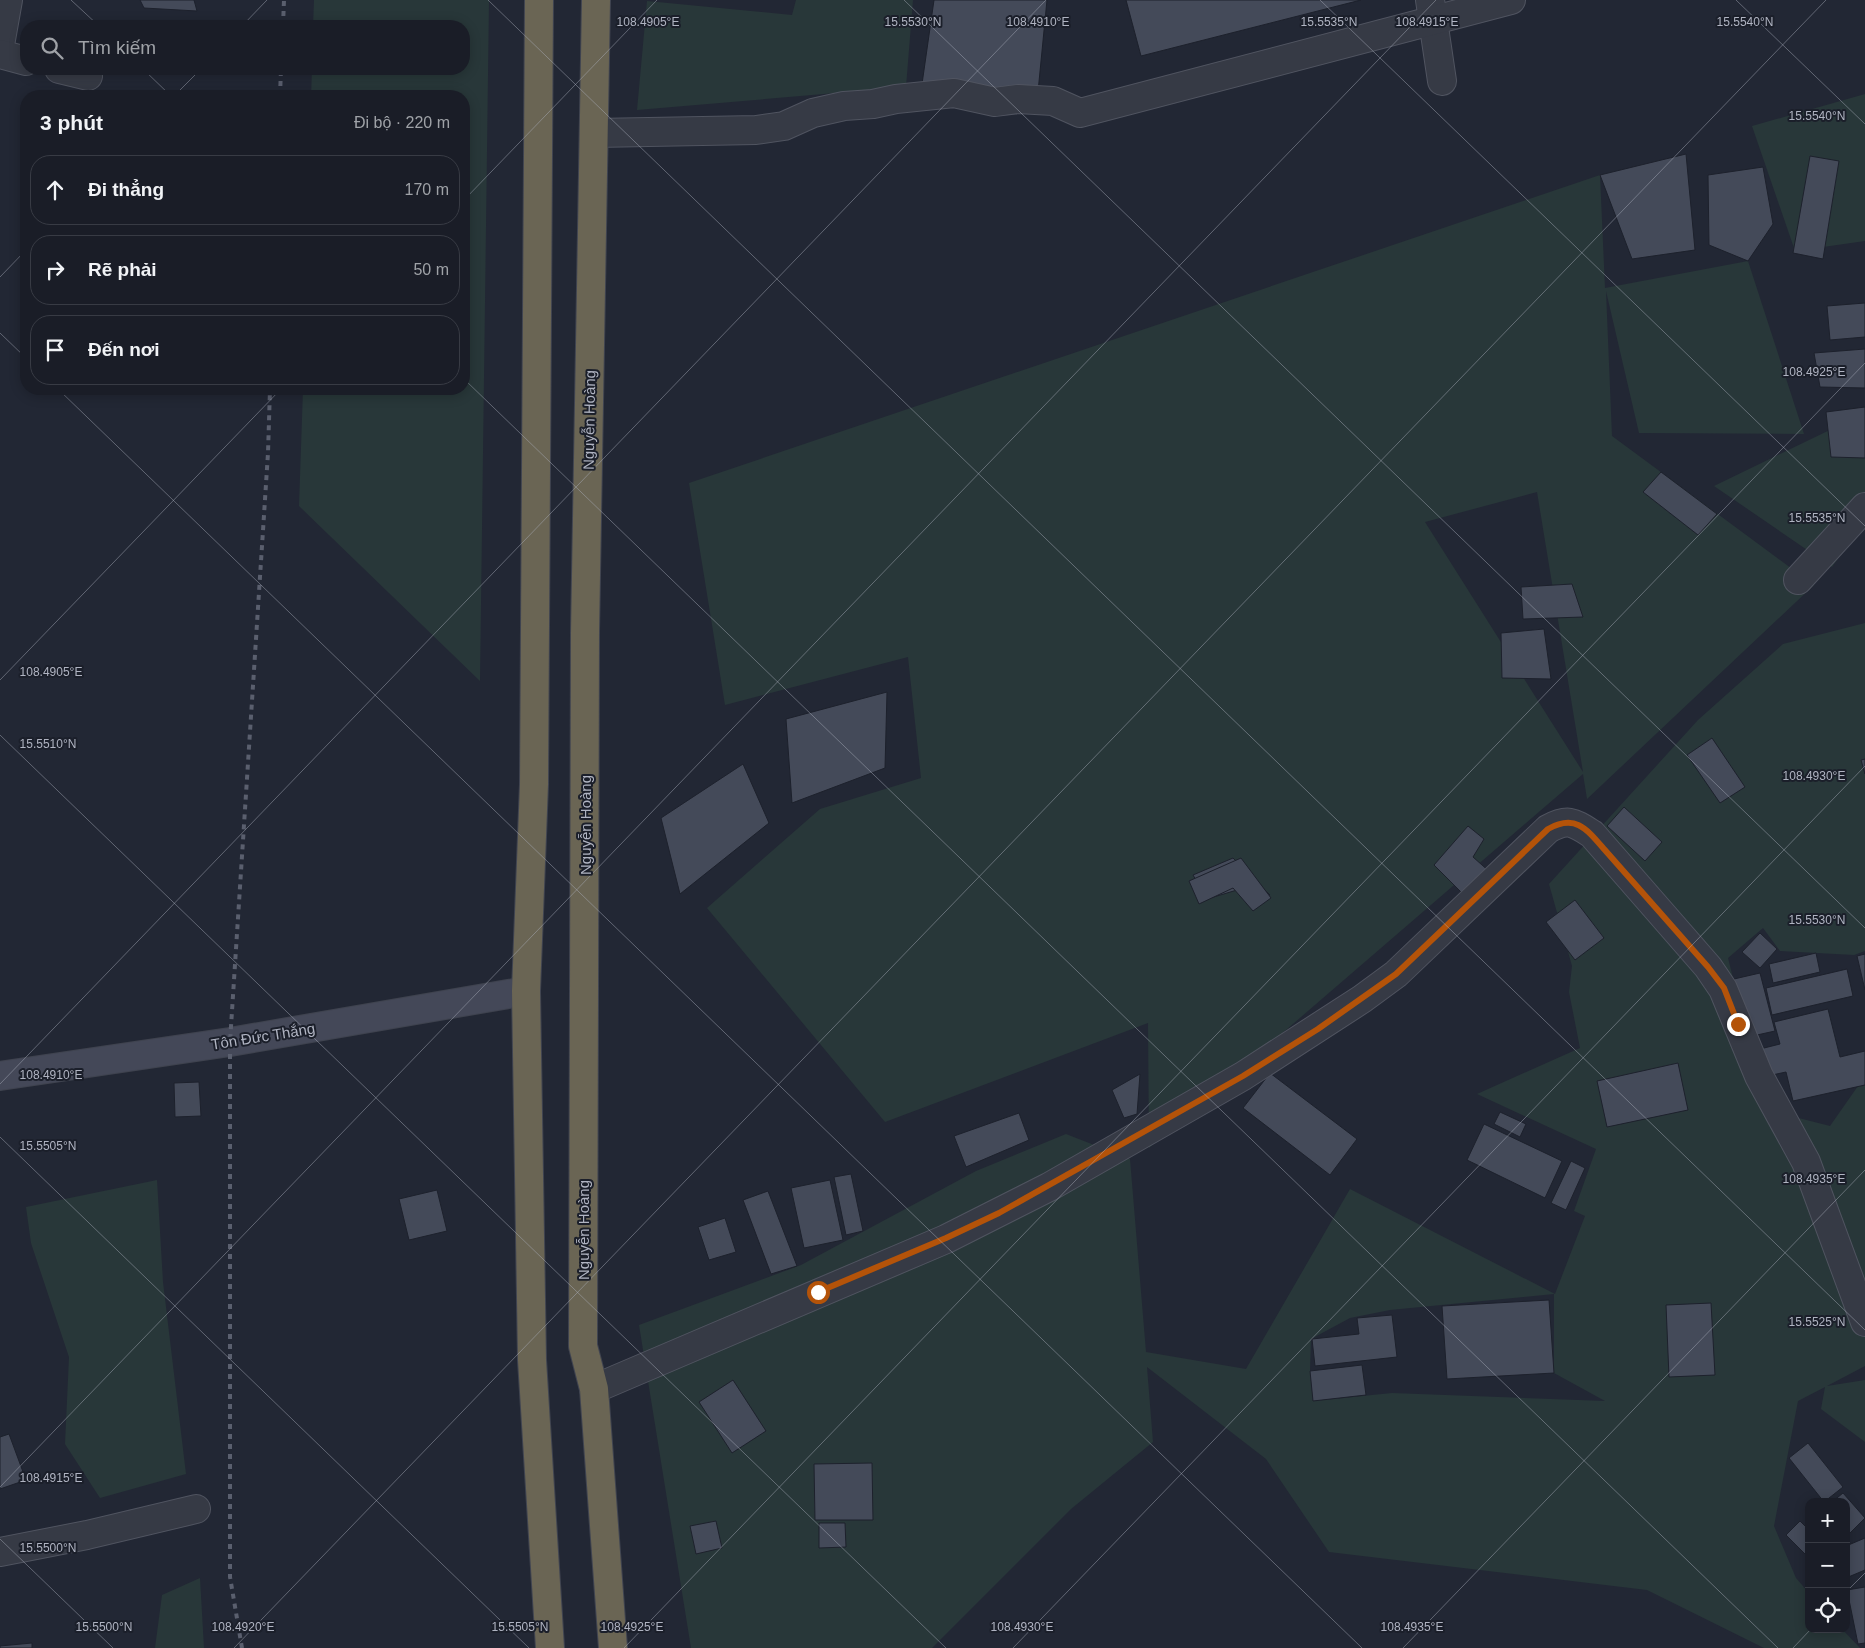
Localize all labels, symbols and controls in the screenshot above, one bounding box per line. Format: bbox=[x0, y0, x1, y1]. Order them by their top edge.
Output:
text: 108.4905°E bbox=[617, 15, 679, 29]
text: 15.5530°N bbox=[885, 15, 941, 29]
text: 108.4910°E bbox=[1007, 15, 1069, 29]
text: 15.5535°N bbox=[1301, 15, 1357, 29]
text: 108.4915°E bbox=[1396, 15, 1458, 29]
text: 15.5540°N bbox=[1717, 15, 1773, 29]
search box bbox=[20, 20, 470, 75]
icon: search bbox=[38, 34, 66, 62]
text: Tìm kiếm bbox=[78, 37, 156, 58]
text: 15.5540°N bbox=[1789, 109, 1845, 123]
text: 3 phút bbox=[40, 111, 103, 134]
text: Đi bộ · 220 m bbox=[354, 114, 450, 131]
icon: ahead bbox=[41, 176, 69, 204]
text: Đi thẳng bbox=[88, 179, 164, 200]
text: 170 m bbox=[405, 181, 449, 198]
icon: right bbox=[41, 256, 69, 284]
text: Rẽ phải bbox=[88, 259, 157, 280]
text: 50 m bbox=[413, 261, 449, 278]
icon: arrive bbox=[41, 336, 69, 364]
text: Đến nơi bbox=[88, 339, 160, 360]
text: 108.4925°E bbox=[1783, 365, 1845, 379]
street label: Nguyễn Hoàng bbox=[580, 370, 598, 470]
text: 15.5535°N bbox=[1789, 511, 1845, 525]
text: 108.4905°E bbox=[20, 665, 82, 679]
text: 15.5510°N bbox=[20, 737, 76, 751]
text: 108.4930°E bbox=[1783, 769, 1845, 783]
street label: Nguyễn Hoàng bbox=[577, 775, 594, 875]
text: 15.5530°N bbox=[1789, 913, 1845, 927]
route end bbox=[1727, 1013, 1750, 1036]
street label: Tôn Đức Thắng bbox=[210, 1019, 316, 1053]
text: 108.4910°E bbox=[20, 1068, 82, 1082]
text: 15.5505°N bbox=[20, 1139, 76, 1153]
text: 108.4935°E bbox=[1783, 1172, 1845, 1186]
street label: Nguyễn Hoàng bbox=[575, 1180, 592, 1280]
route start bbox=[807, 1281, 830, 1304]
text: 15.5525°N bbox=[1789, 1315, 1845, 1329]
text: 108.4915°E bbox=[20, 1471, 82, 1485]
map controls bbox=[1805, 1498, 1850, 1633]
button: + bbox=[1805, 1498, 1850, 1543]
text: 15.5500°N bbox=[20, 1541, 76, 1555]
button: − bbox=[1805, 1543, 1850, 1588]
button: locate bbox=[1805, 1588, 1850, 1633]
text: 15.5500°N bbox=[76, 1620, 132, 1634]
text: 108.4920°E bbox=[212, 1620, 274, 1634]
text: 15.5505°N bbox=[492, 1620, 548, 1634]
text: 108.4925°E bbox=[601, 1620, 663, 1634]
text: 108.4930°E bbox=[991, 1620, 1053, 1634]
text: 108.4935°E bbox=[1381, 1620, 1443, 1634]

